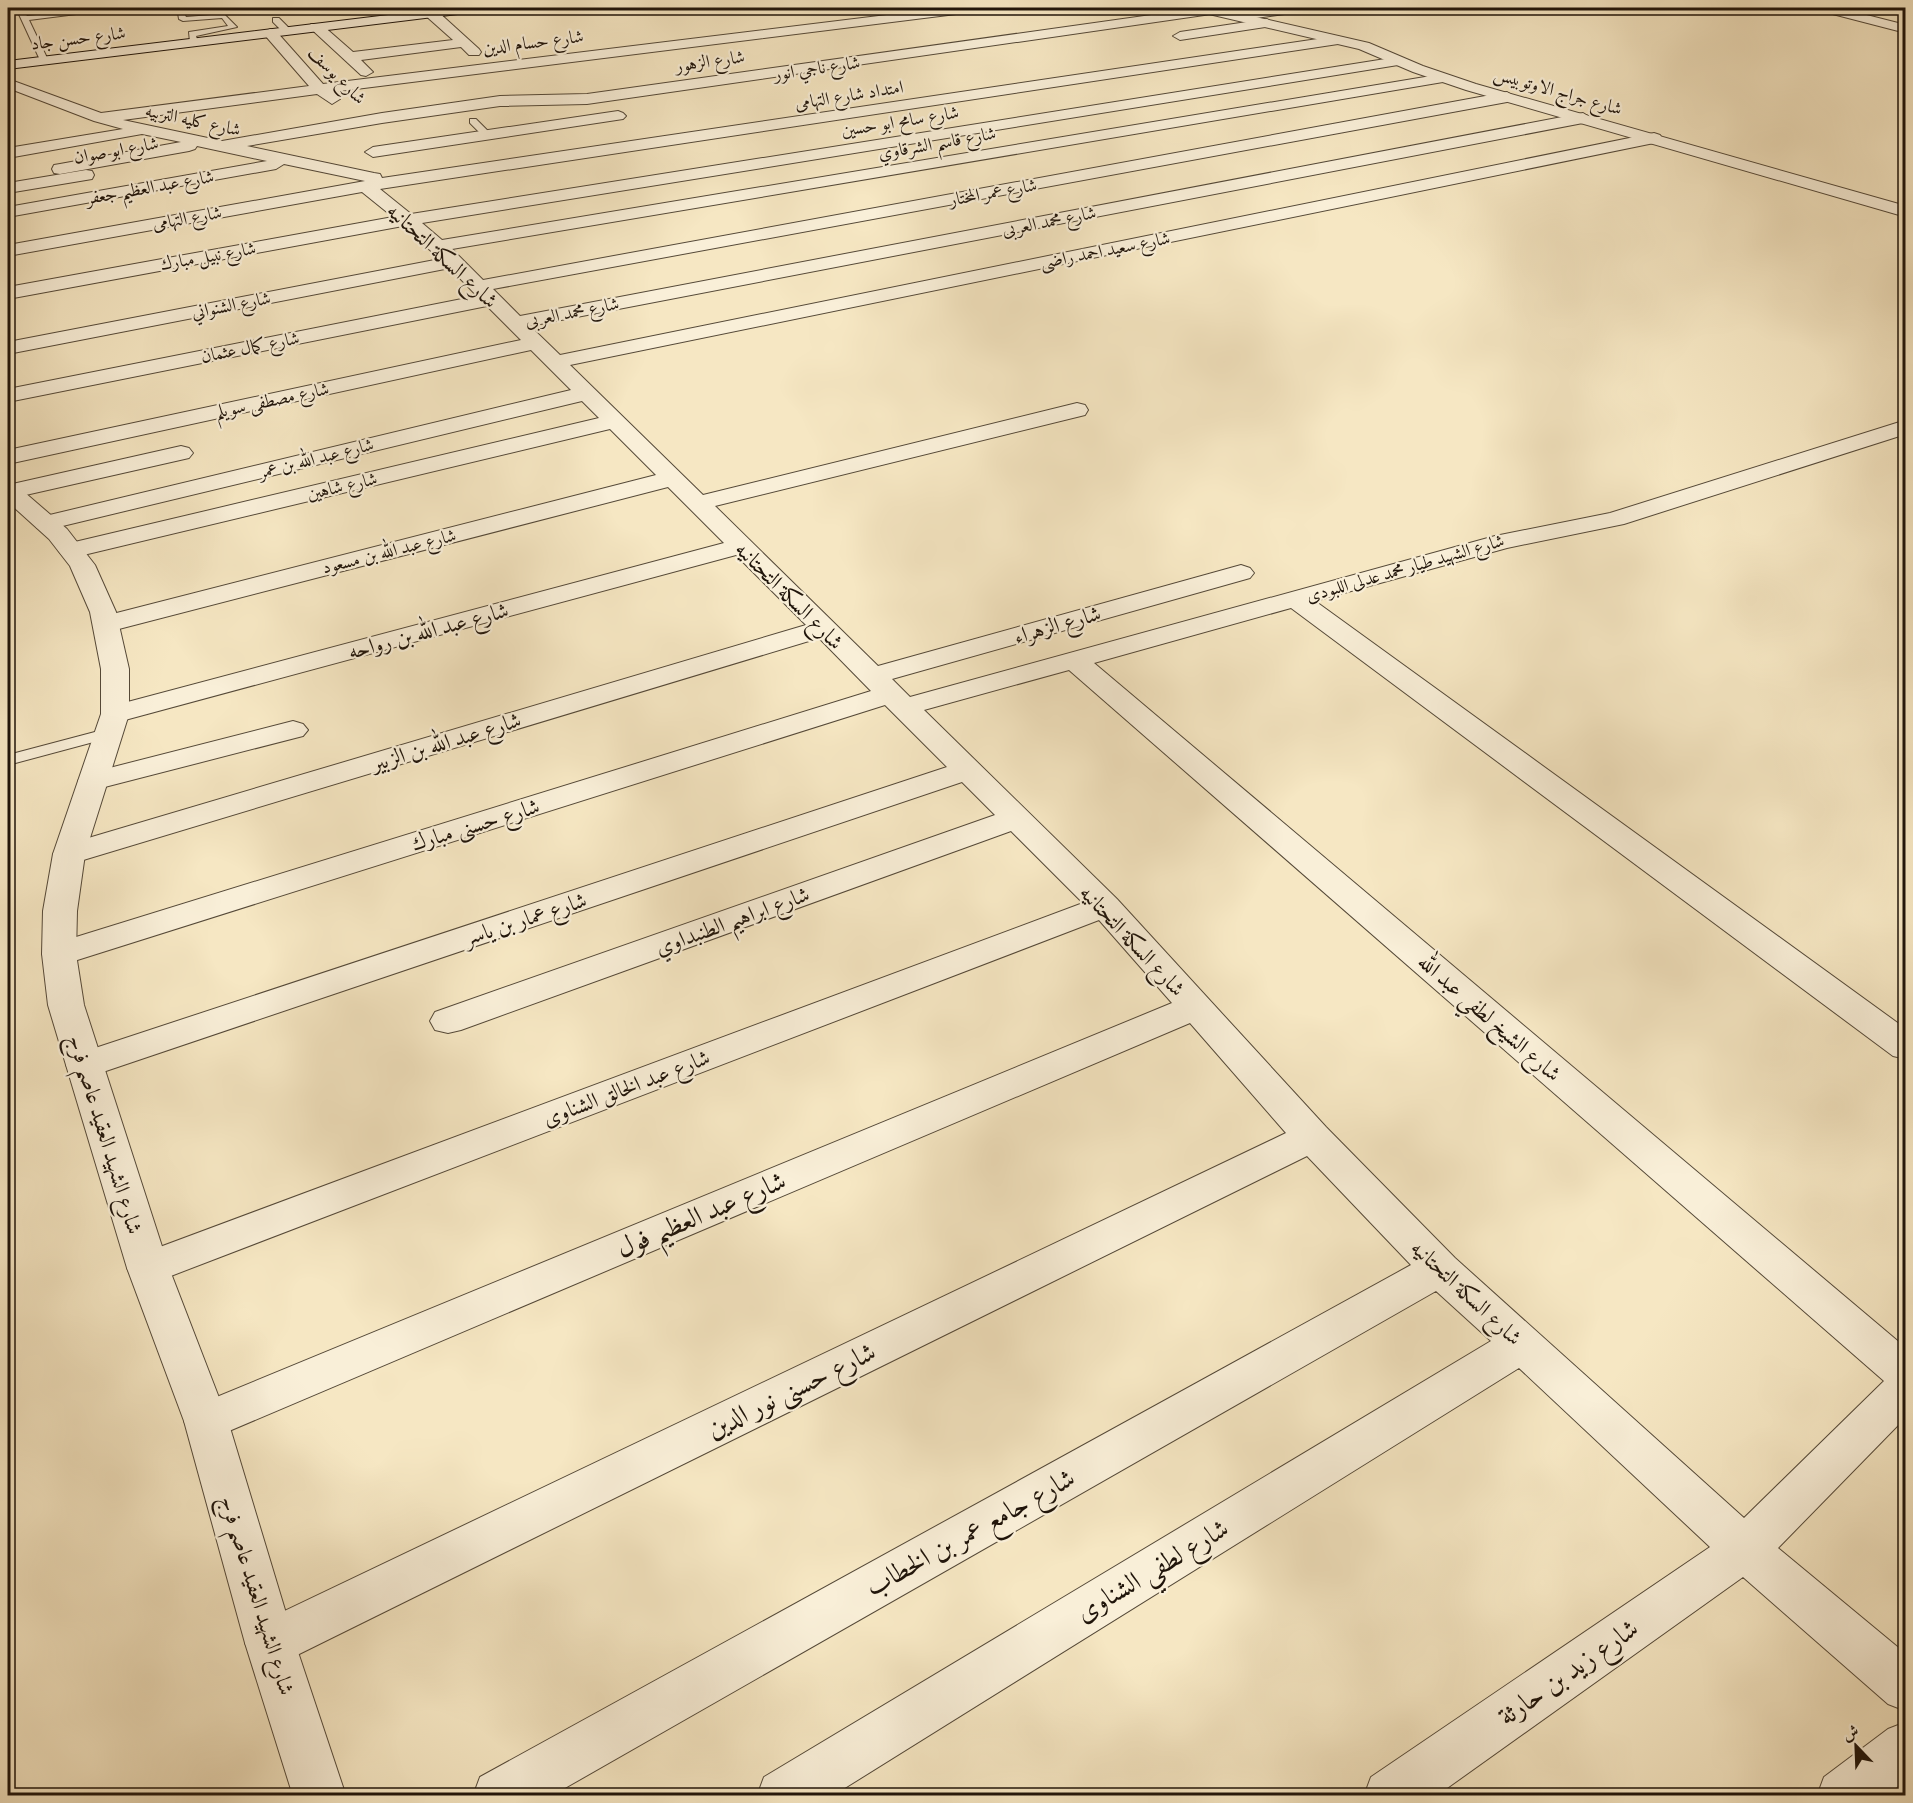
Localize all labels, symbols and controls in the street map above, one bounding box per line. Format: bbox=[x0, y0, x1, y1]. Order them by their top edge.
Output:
street label: شارع حسن جاد bbox=[29, 18, 127, 59]
street label: شارع حسام الدين bbox=[481, 22, 585, 64]
street label: شارع يوسف bbox=[301, 39, 373, 111]
street label: شارع الزهور bbox=[672, 42, 747, 81]
street label: شارع ناجي انور bbox=[770, 48, 862, 89]
street label: شارع جراج الاوتوبيس bbox=[1490, 59, 1626, 125]
street label: امتداد شارع التهامى bbox=[793, 73, 906, 118]
street label: شارع كليه التربيه bbox=[142, 96, 243, 145]
street label: شارع سامح ابو حسين bbox=[839, 98, 961, 146]
street label: شارع قاسم الشرقاوي bbox=[876, 119, 999, 171]
street label: شارع ابو صوان bbox=[71, 129, 161, 172]
street label: شارع عبد العظيم جعفر bbox=[82, 162, 217, 216]
street label: شارع عمر المختار bbox=[945, 170, 1039, 215]
street label: شارع السكة التحتانيه bbox=[378, 195, 506, 317]
street label: شارع التهامى bbox=[150, 198, 224, 239]
street label: شارع محمد العربى bbox=[1000, 198, 1099, 245]
street label: شارع سعيد احمد راضى bbox=[1037, 224, 1173, 277]
street label: شارع نبيل مبارك bbox=[158, 234, 258, 279]
street label: شارع الشنواني bbox=[189, 284, 273, 327]
street label: شارع محمد العربى bbox=[523, 289, 622, 336]
street label: شارع كمال عثمان bbox=[198, 324, 302, 371]
street label: شارع مصطفى سويلم bbox=[212, 374, 333, 430]
street label: شارع عبد الله بن عمر bbox=[253, 430, 377, 487]
street label: شارع شاهين bbox=[304, 464, 380, 509]
street label: شارع عبد الله بن مسعود bbox=[319, 521, 459, 582]
street label: شارع الشهيد طيار محمد عدلى اللبودى bbox=[1302, 526, 1508, 611]
street label: شارع السكة التحتانيه bbox=[726, 533, 852, 659]
street label: شارع عبد الله بن رواحه bbox=[344, 592, 513, 670]
street label: شارع الزهراء bbox=[1010, 596, 1105, 655]
street label: شارع عبد الله بن الزبير bbox=[365, 702, 526, 782]
street label: شارع حسنى مبارك bbox=[407, 789, 544, 862]
street label: شارع ابراهيم الطنبداوي bbox=[650, 877, 816, 968]
street label: شارع السكة التحتانيه bbox=[1071, 877, 1193, 1005]
street label: شارع عمار بن ياسر bbox=[458, 883, 591, 956]
street label: شارع الشيخ لطفي عبد الله bbox=[1407, 945, 1570, 1094]
street label: شارع الشهيد العقيد عاصم فرج bbox=[55, 1030, 152, 1240]
street label: شارع عبد الخالق الشناوى bbox=[538, 1040, 715, 1136]
street label: شارع عبد العظيم فول bbox=[610, 1159, 795, 1274]
street label: شارع السكة التحتانيه bbox=[1402, 1232, 1530, 1354]
street label: شارع حسنى نور الدين bbox=[699, 1331, 884, 1450]
street label: شارع جامع عمر بن الخطاب bbox=[857, 1457, 1084, 1610]
street label: شارع الشهيد العقيد عاصم فرج bbox=[207, 1491, 304, 1701]
street label: شارع لطفي الشناوى bbox=[1067, 1507, 1239, 1637]
street label: شارع زيد بن حارثة bbox=[1489, 1608, 1648, 1737]
north arrow bbox=[1826, 1716, 1886, 1776]
text: ش bbox=[1838, 1718, 1862, 1746]

